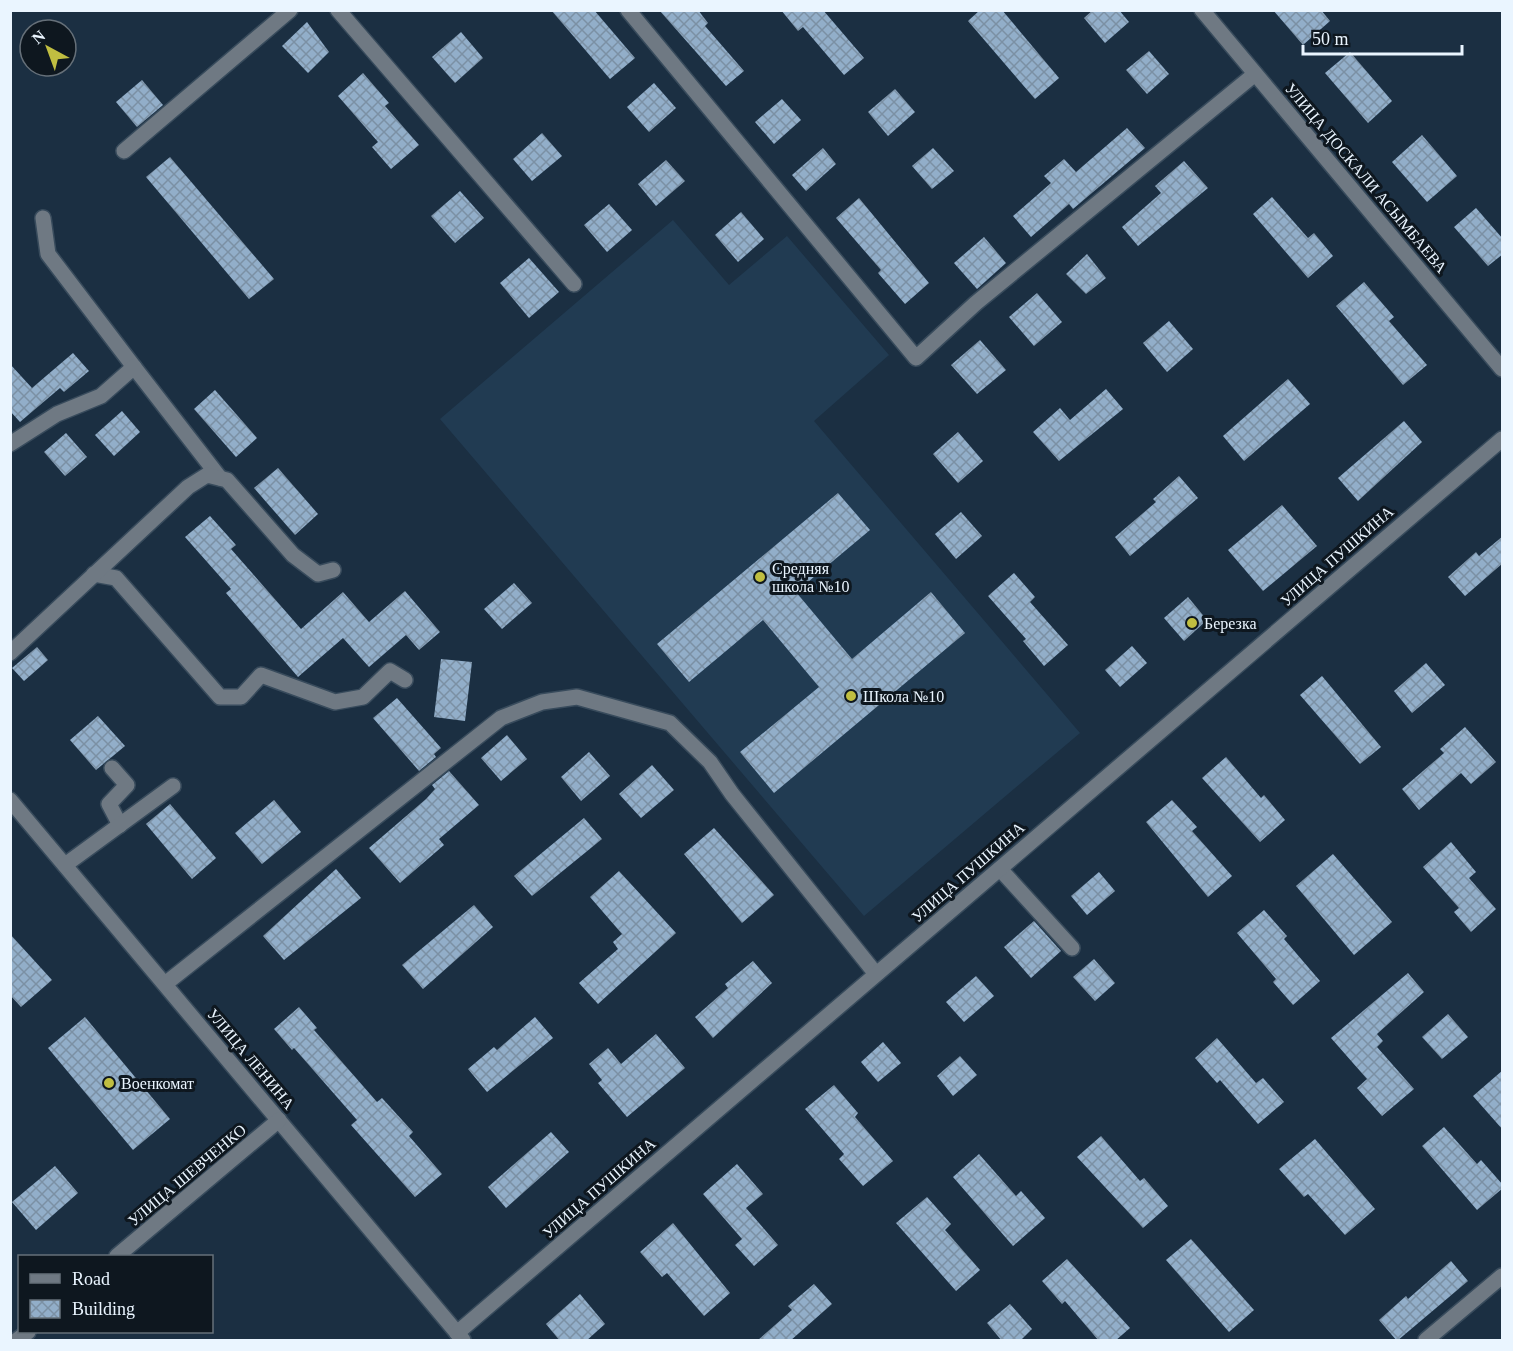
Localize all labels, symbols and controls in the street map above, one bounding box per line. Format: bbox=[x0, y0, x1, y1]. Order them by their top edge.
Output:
north arrow bbox=[18, 18, 78, 78]
scale bar bbox=[1303, 18, 1462, 56]
text: N bbox=[29, 27, 49, 47]
text: 50 m bbox=[1312, 29, 1349, 49]
street label: УЛИЦА ДОСКАЛИ АСЫМБАЕВА bbox=[1281, 80, 1451, 277]
street label: УЛИЦА ПУШКИНА bbox=[1277, 502, 1398, 610]
place label: Средняя школа №10 bbox=[772, 560, 849, 595]
marker: Средняя школа №10 bbox=[753, 570, 767, 584]
place label: Березка bbox=[1204, 615, 1257, 633]
marker: Березка bbox=[1185, 616, 1199, 630]
place label: Школа №10 bbox=[863, 688, 944, 705]
marker: Школа №10 bbox=[844, 689, 858, 703]
street label: УЛИЦА ПУШКИНА bbox=[908, 818, 1029, 926]
street label: УЛИЦА ЛЕНИНА bbox=[203, 1005, 298, 1114]
place label: Военкомат bbox=[121, 1075, 194, 1092]
marker: Военкомат bbox=[102, 1076, 116, 1090]
street label: УЛИЦА ШЕВЧЕНКО bbox=[125, 1121, 250, 1230]
street label: УЛИЦА ПУШКИНА bbox=[539, 1134, 660, 1242]
legend bbox=[18, 1255, 213, 1333]
text: Road bbox=[72, 1269, 110, 1289]
text: Building bbox=[72, 1299, 135, 1319]

